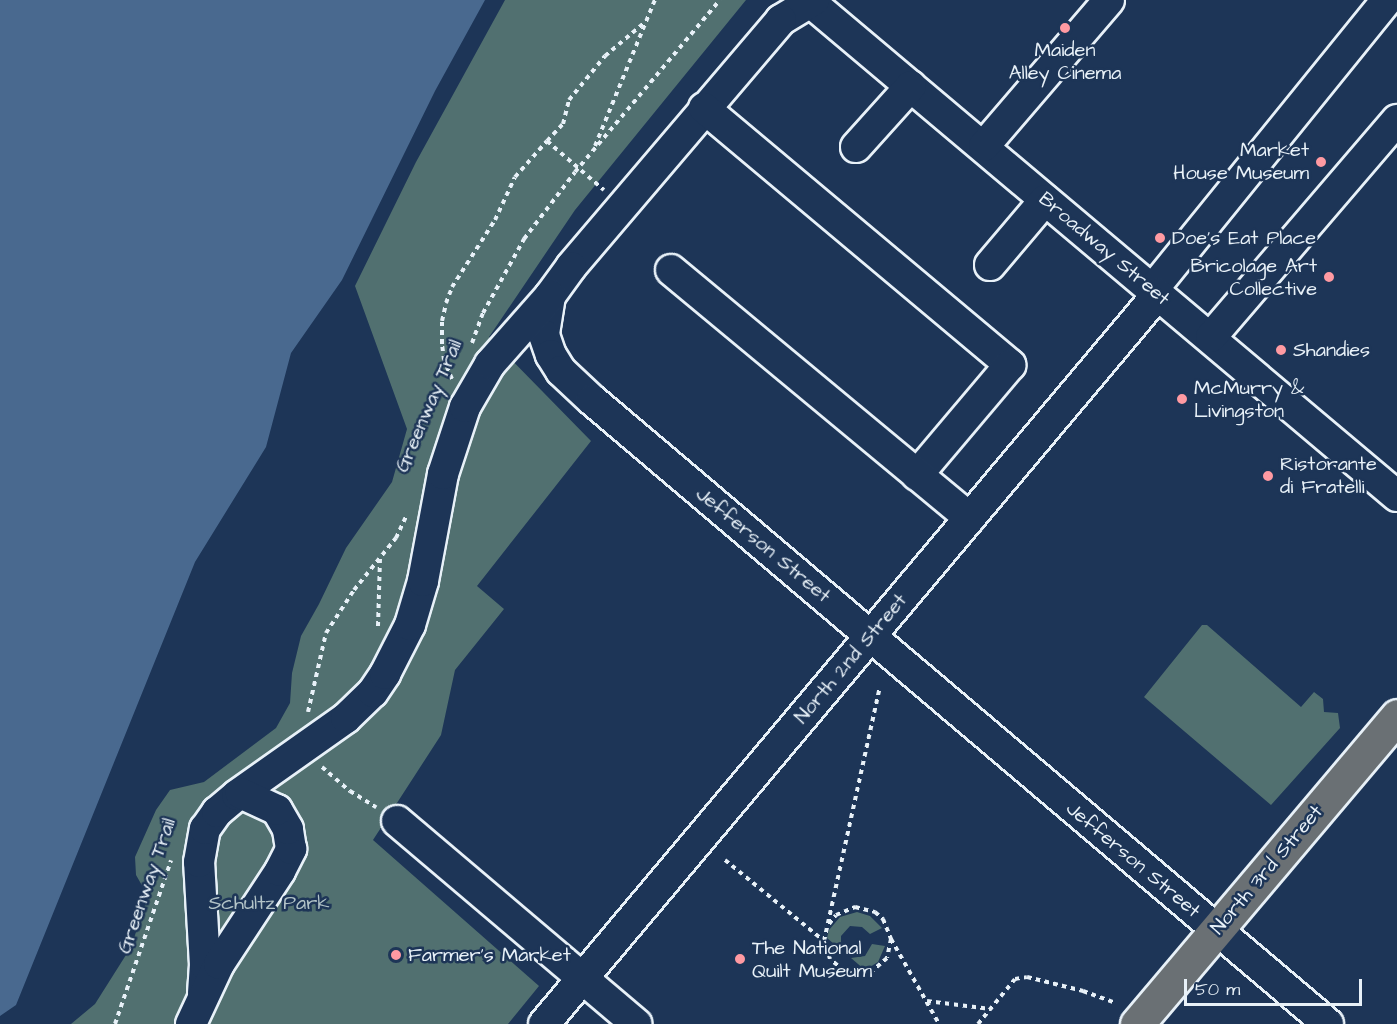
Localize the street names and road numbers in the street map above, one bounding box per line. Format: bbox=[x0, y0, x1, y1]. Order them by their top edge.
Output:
street label: Broadway Street bbox=[1033, 187, 1175, 311]
street label: Greenway Trail bbox=[390, 336, 468, 476]
street label: Jefferson Street bbox=[691, 482, 835, 608]
street label: North 2nd Street bbox=[790, 589, 912, 729]
street label: Jefferson Street bbox=[1061, 797, 1205, 923]
street label: North 3rd Street bbox=[1206, 800, 1328, 940]
street label: Greenway Trail bbox=[113, 815, 181, 957]

